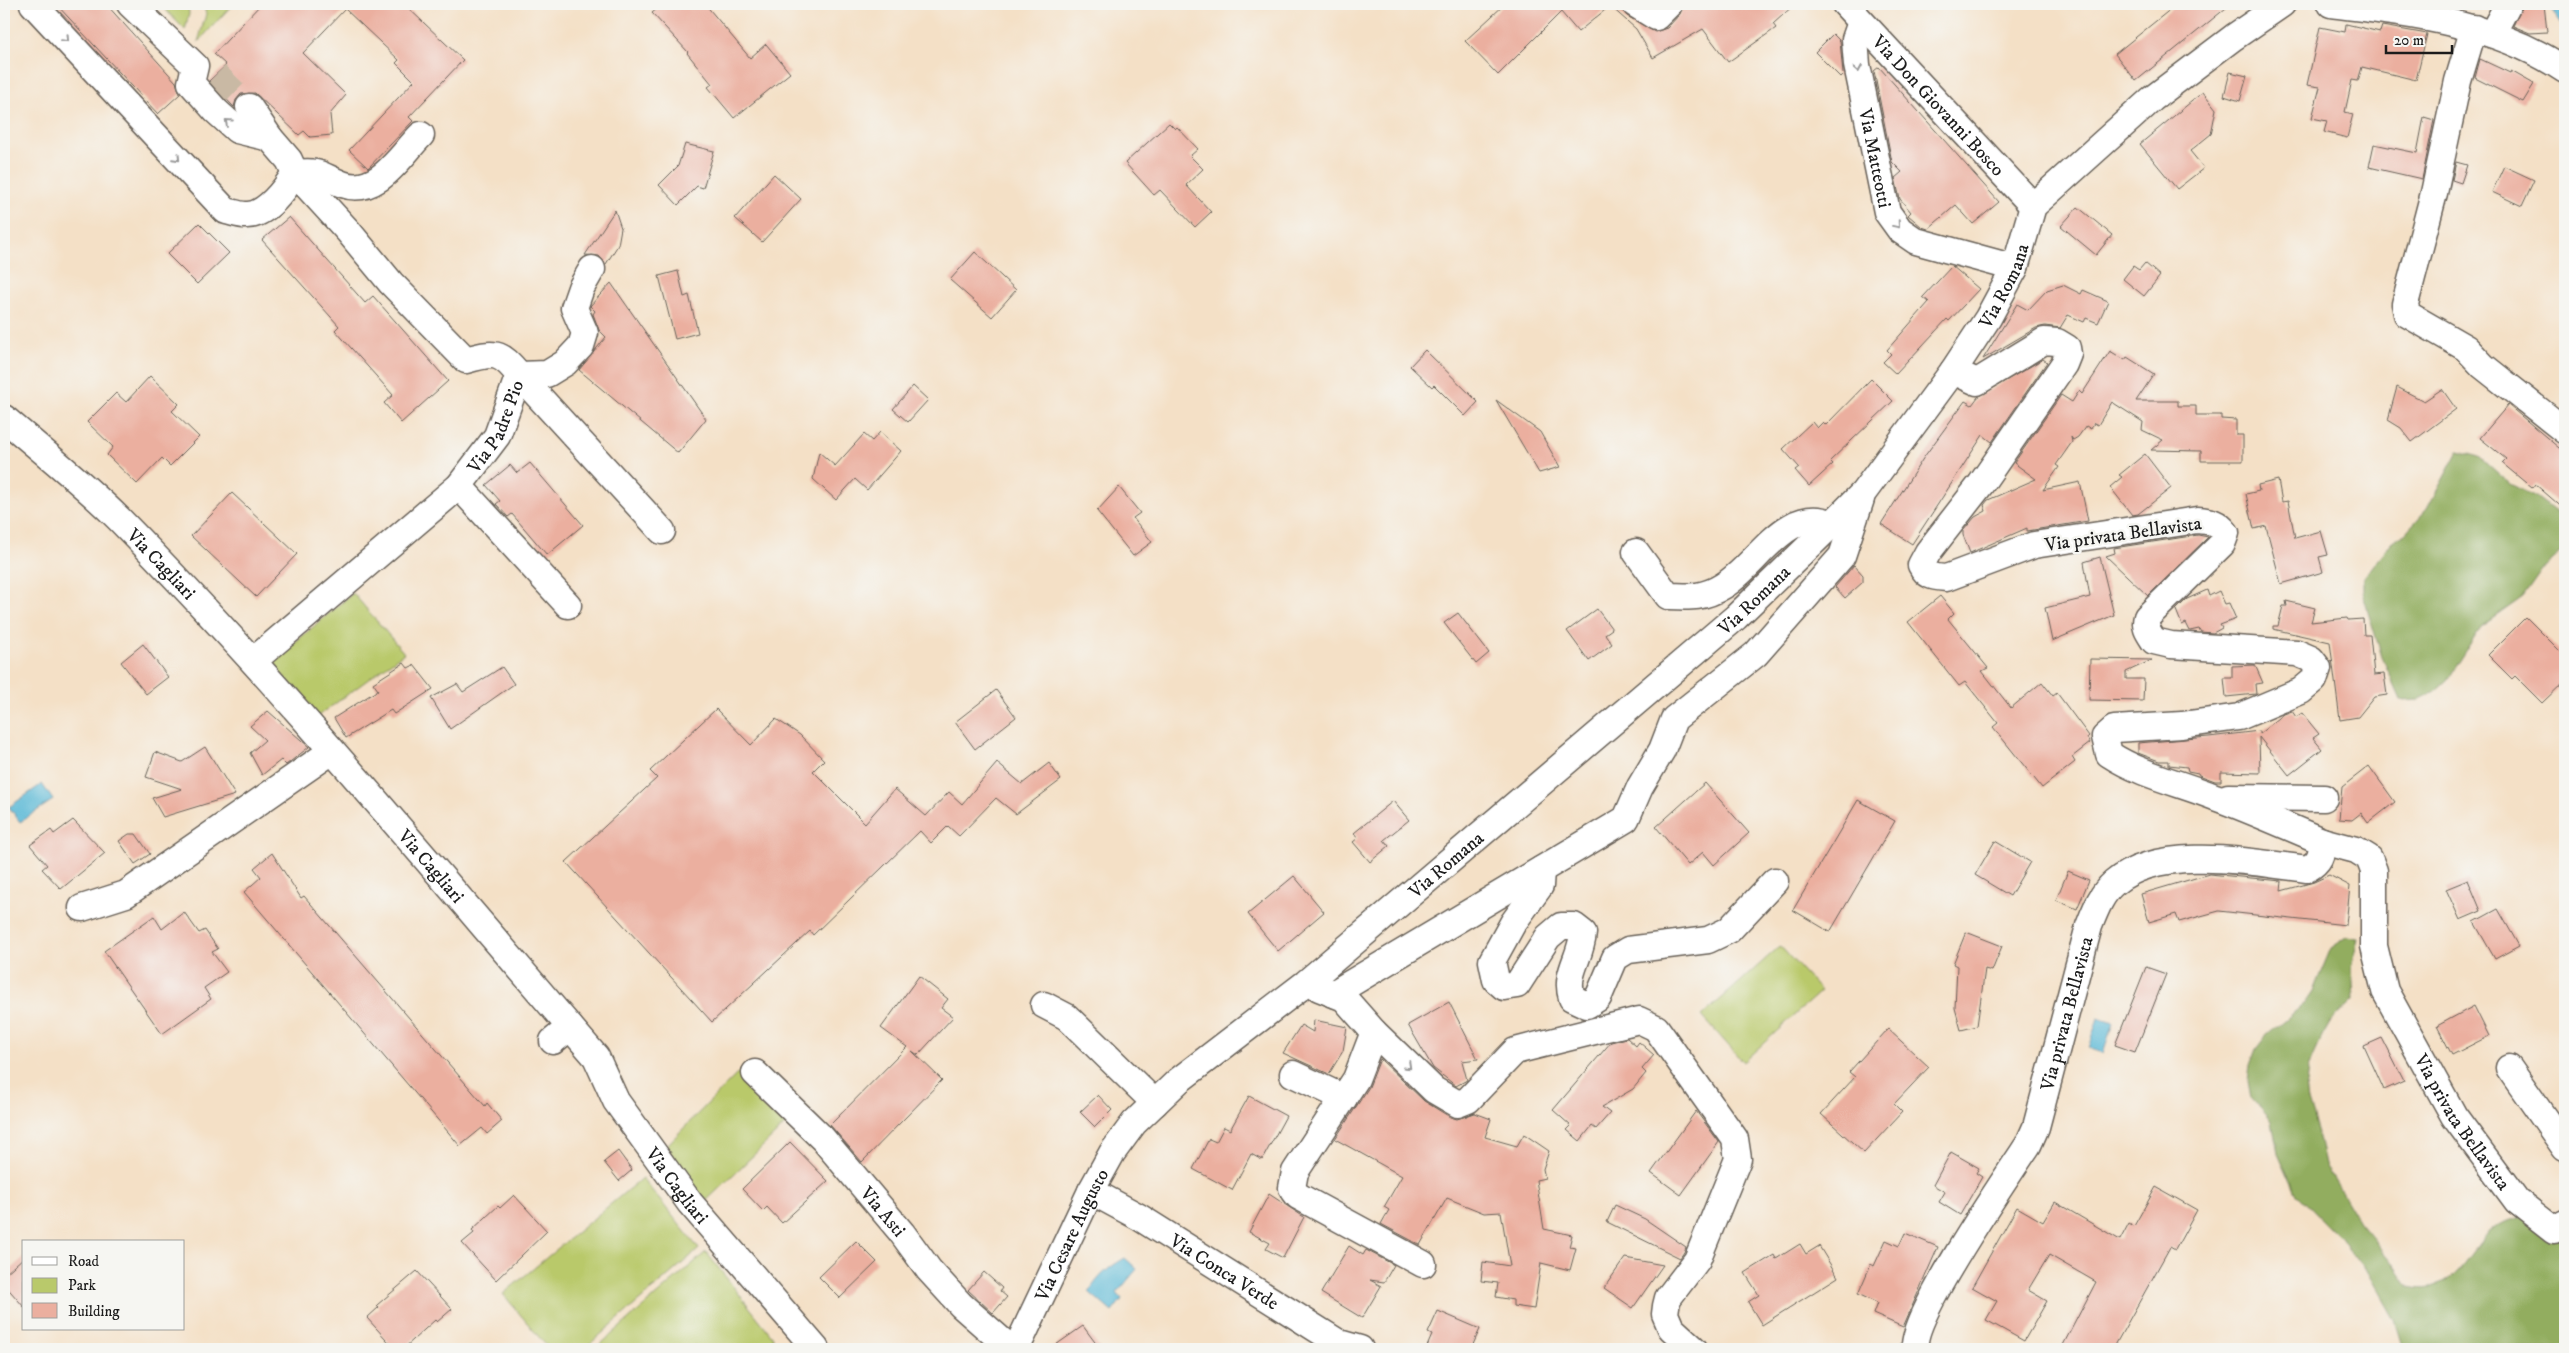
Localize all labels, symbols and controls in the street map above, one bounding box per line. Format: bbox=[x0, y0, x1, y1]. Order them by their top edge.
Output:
scale bar bbox=[2386, 22, 2453, 54]
street label: Via Don Giovanni Bosco bbox=[1866, 30, 2009, 181]
text: 20 m bbox=[2394, 31, 2424, 50]
one-way arrow bbox=[60, 34, 69, 43]
one-way arrow bbox=[1853, 65, 1863, 74]
street label: Via Matteotti bbox=[1853, 106, 1896, 210]
one-way arrow bbox=[224, 118, 233, 127]
one-way arrow bbox=[171, 152, 180, 161]
one-way arrow bbox=[1892, 220, 1901, 229]
street label: Via Romana bbox=[1974, 241, 2034, 334]
street label: Via Padre Pio bbox=[462, 377, 529, 479]
street label: Via privata Bellavista bbox=[2042, 512, 2203, 557]
street label: Via Cagliari bbox=[121, 524, 200, 605]
street label: Via Romana bbox=[1713, 561, 1796, 641]
street label: Via Cagliari bbox=[392, 824, 469, 908]
street label: Via Romana bbox=[1404, 827, 1489, 904]
street label: Via privata Bellavista bbox=[2036, 934, 2099, 1094]
street label: Via privata Bellavista bbox=[2408, 1049, 2515, 1195]
one-way arrow bbox=[1403, 1060, 1412, 1069]
street label: Via Cagliari bbox=[640, 1143, 713, 1229]
street label: Via Cesare Augusto bbox=[1030, 1165, 1114, 1306]
street label: Via Asti bbox=[854, 1182, 910, 1242]
street label: Via Conca Verde bbox=[1164, 1229, 1283, 1315]
legend bbox=[22, 1240, 185, 1330]
text: Road bbox=[68, 1252, 100, 1271]
text: Park bbox=[68, 1276, 97, 1295]
text: Building bbox=[68, 1302, 120, 1321]

